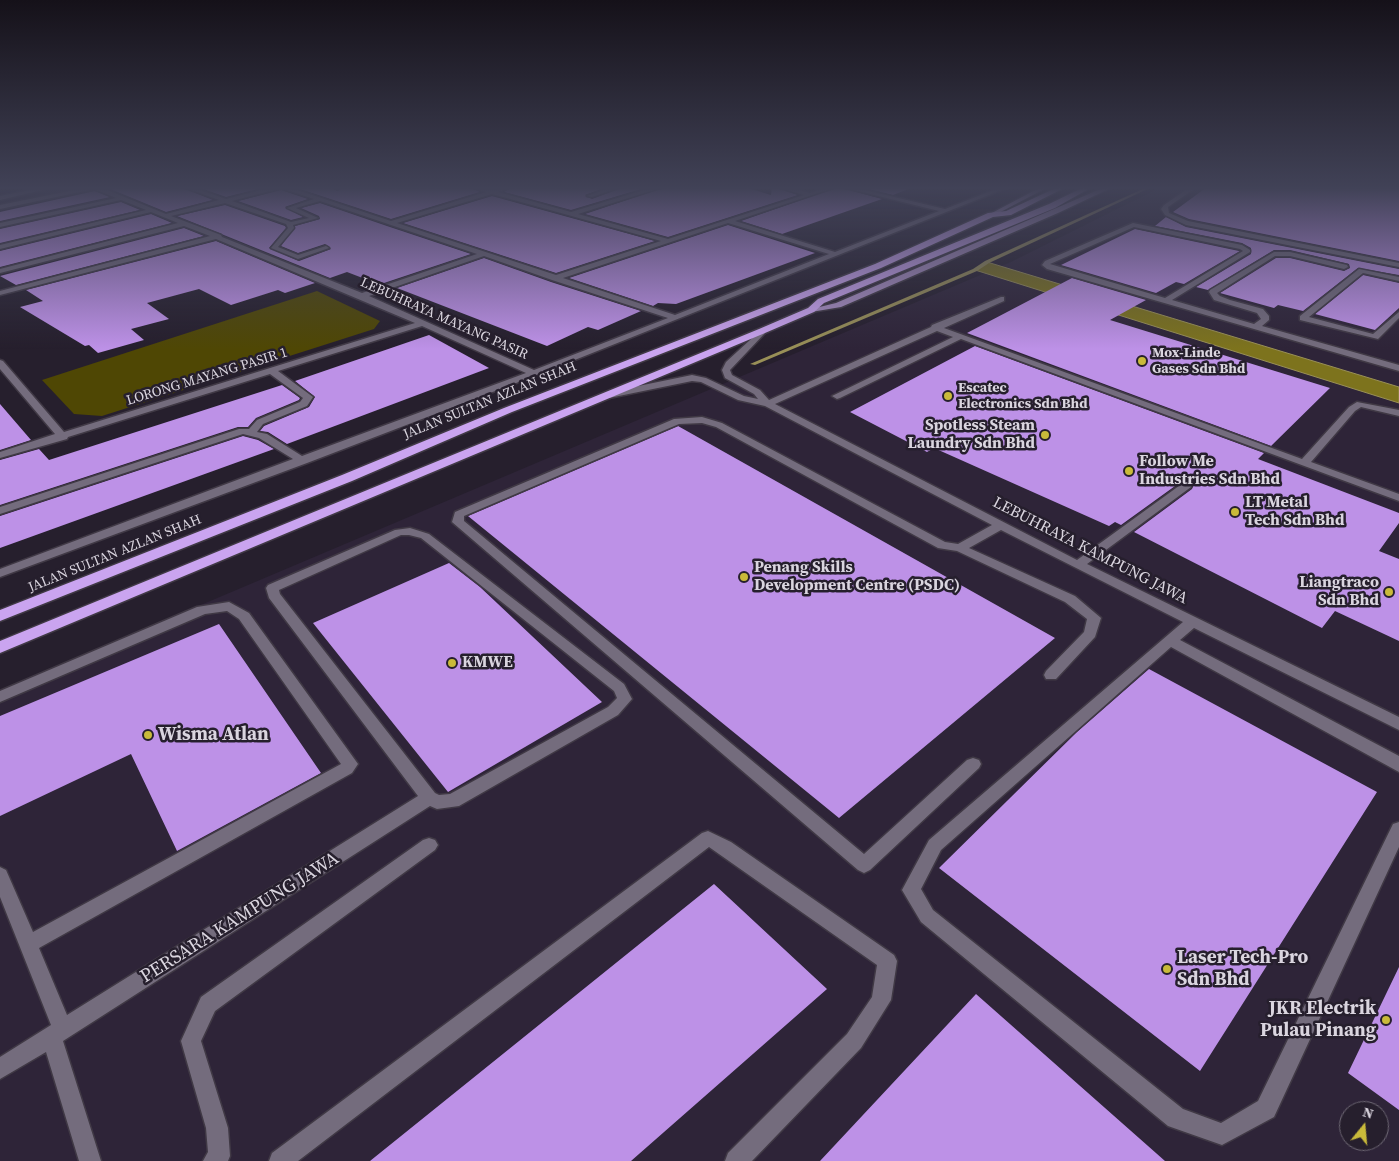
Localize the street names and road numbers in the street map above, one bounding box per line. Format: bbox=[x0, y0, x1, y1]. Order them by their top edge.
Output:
street label: LEBUHRAYA MAYANG PASIR bbox=[358, 274, 530, 364]
street label: LORONG MAYANG PASIR 1 bbox=[124, 344, 290, 410]
street label: JALAN SULTAN AZLAN SHAH bbox=[401, 359, 579, 443]
street label: LEBUHRAYA KAMPUNG JAWA bbox=[989, 493, 1191, 609]
street label: JALAN SULTAN AZLAN SHAH bbox=[26, 512, 204, 596]
street label: PERSARA KAMPUNG JAWA bbox=[136, 847, 344, 989]

